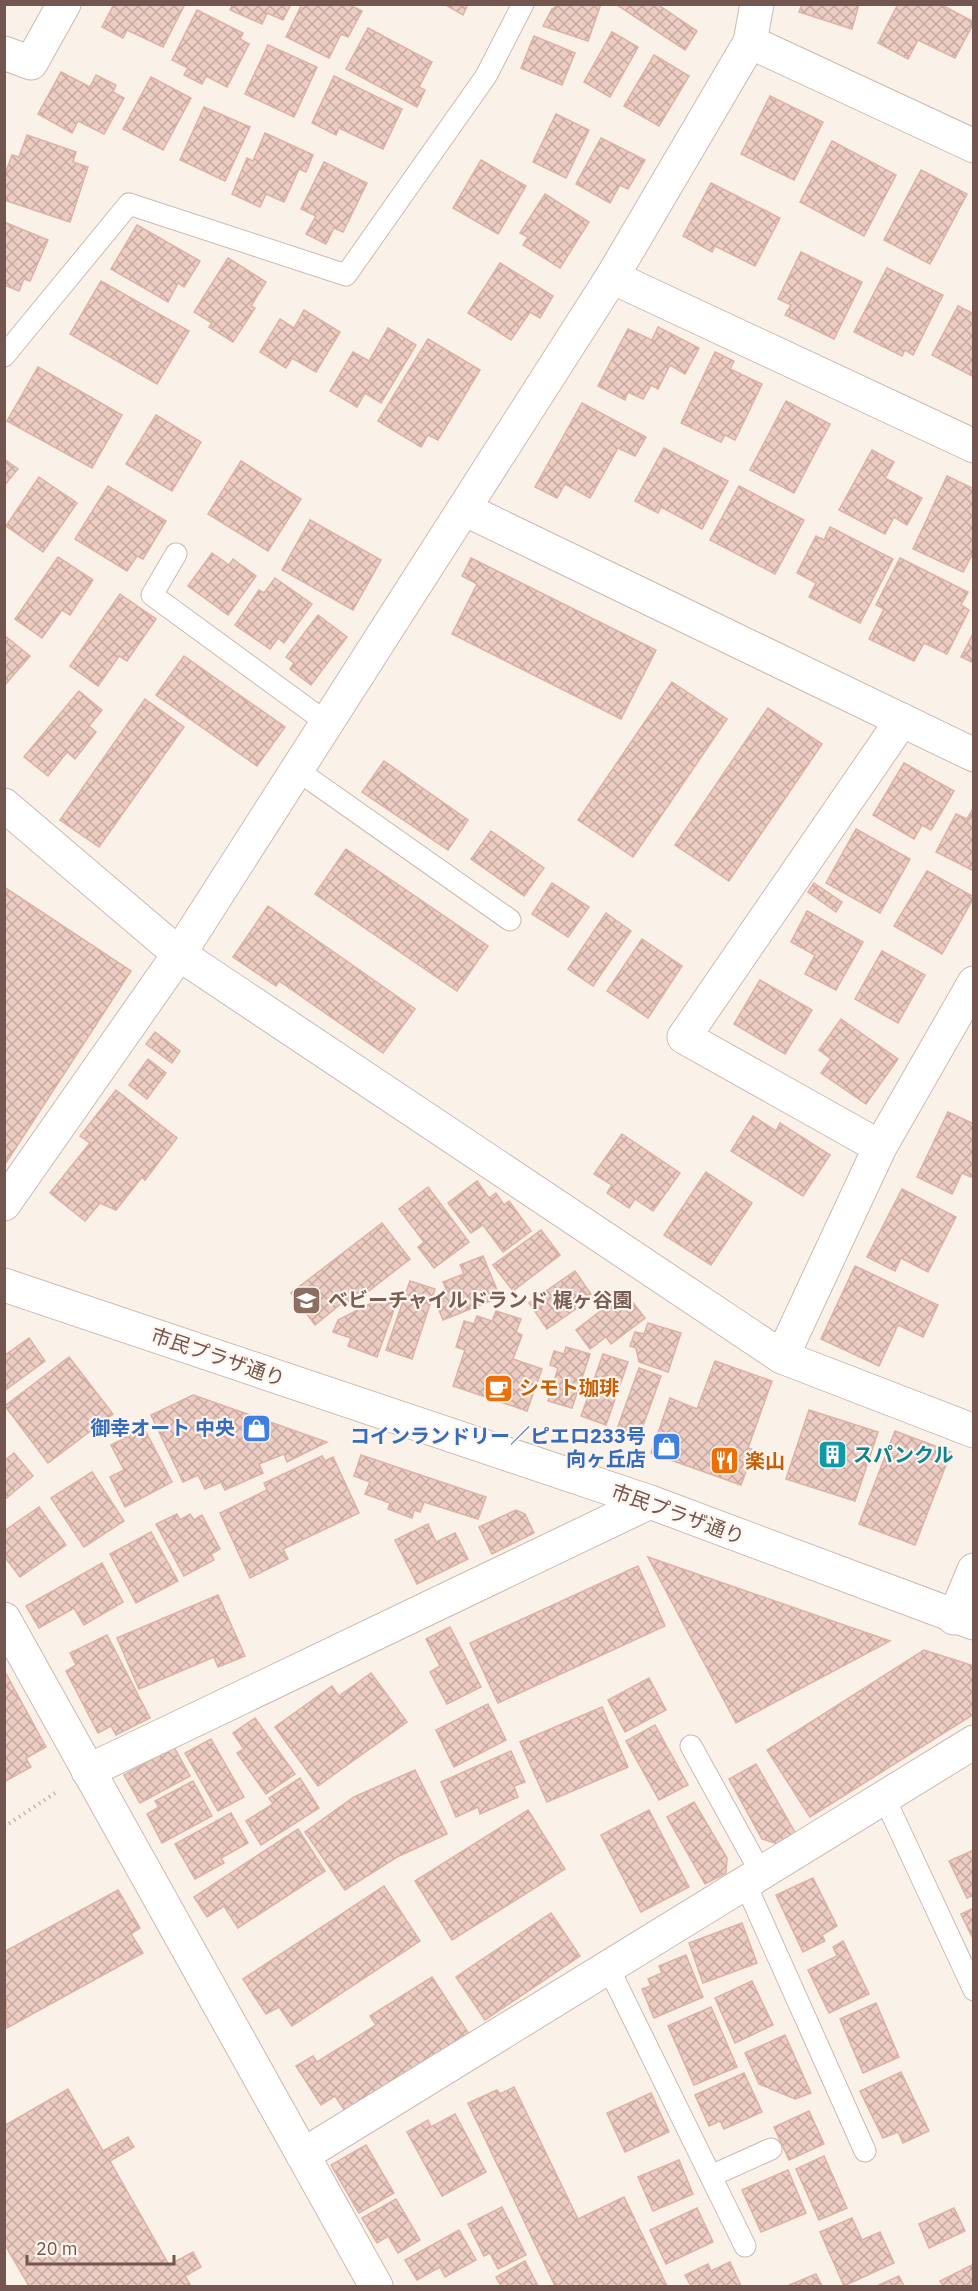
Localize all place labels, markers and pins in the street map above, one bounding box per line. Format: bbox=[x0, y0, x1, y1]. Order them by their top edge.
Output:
school or university icon: ベビーチャイルドランド 梶ヶ谷園 bbox=[291, 1284, 323, 1316]
place label: ベビーチャイルドランド 梶ヶ谷園 bbox=[328, 1286, 633, 1313]
cafe icon: シモト珈琲 bbox=[482, 1372, 514, 1404]
place label: シモト珈琲 bbox=[519, 1374, 619, 1401]
shop icon: 御幸オート 中央 bbox=[240, 1412, 272, 1444]
place label: 御幸オート 中央 bbox=[90, 1414, 235, 1441]
place label: コインランドリー／ピエロ233号 向ヶ丘店 bbox=[350, 1422, 646, 1472]
shop icon: コインランドリー／ピエロ233号 向ヶ丘店 bbox=[651, 1431, 683, 1463]
building icon: スパンクル bbox=[816, 1439, 848, 1471]
place label: スパンクル bbox=[853, 1441, 953, 1468]
restaurant icon: 楽山 bbox=[708, 1445, 740, 1477]
place label: 楽山 bbox=[745, 1447, 785, 1474]

